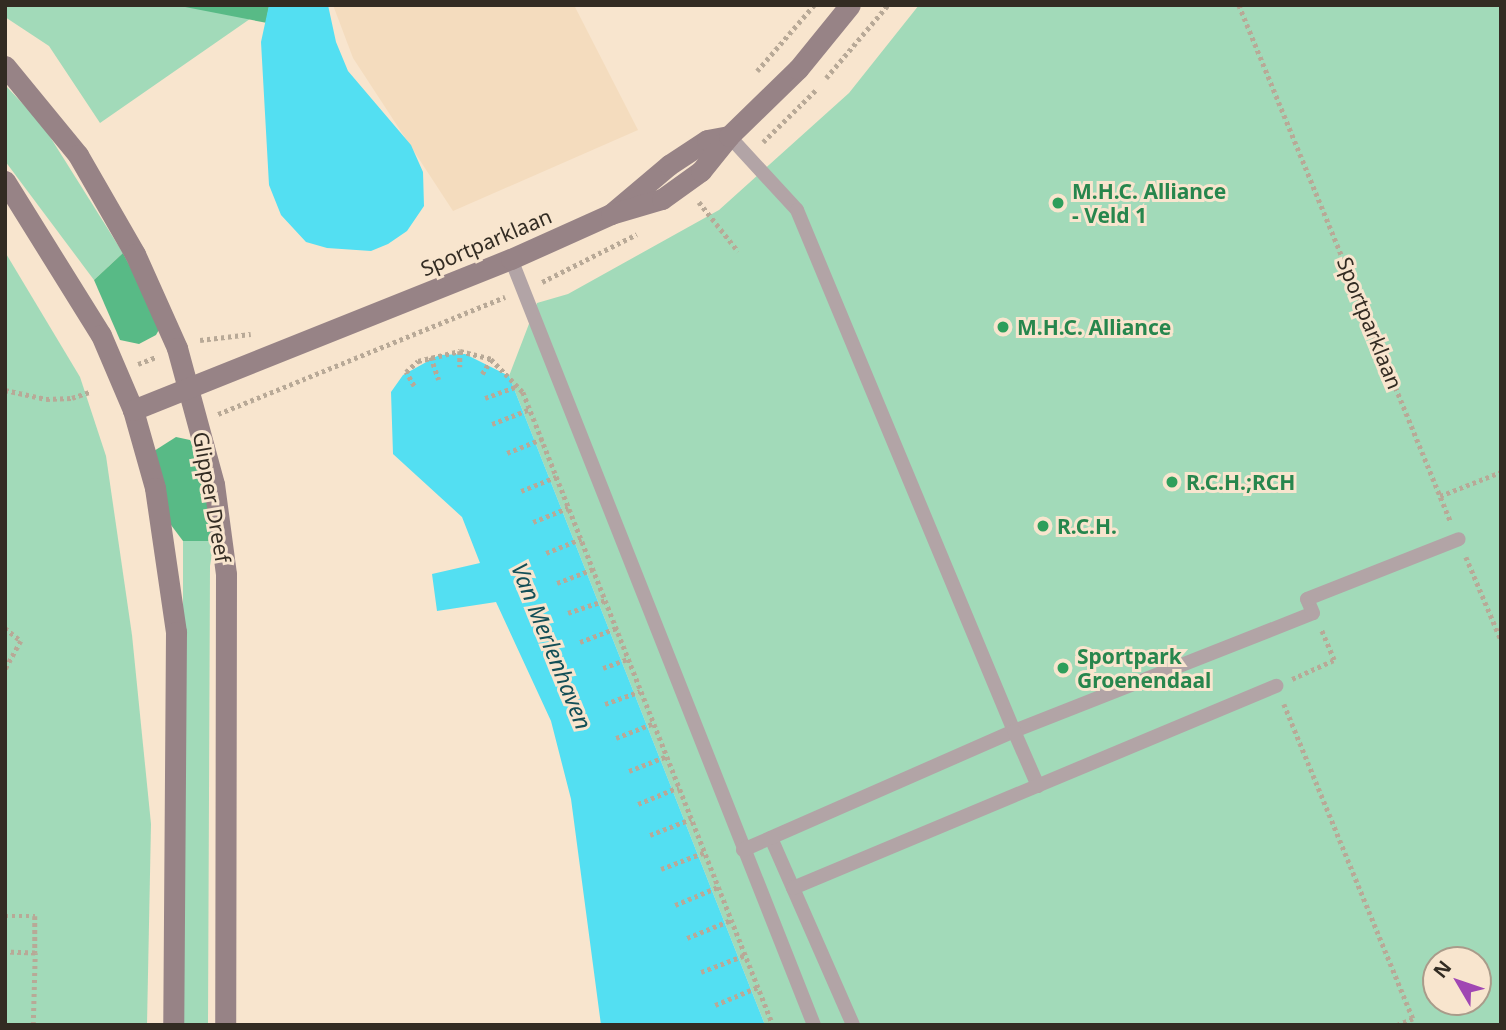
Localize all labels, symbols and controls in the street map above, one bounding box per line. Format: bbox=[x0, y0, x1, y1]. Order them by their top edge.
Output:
place label: M.H.C. Alliance - Veld 1 bbox=[1072, 178, 1226, 228]
marker: M.H.C. Alliance - Veld 1 bbox=[1050, 195, 1066, 211]
street label: Sportparklaan bbox=[417, 203, 555, 281]
street label: Sportparklaan bbox=[1332, 253, 1408, 393]
place label: M.H.C. Alliance bbox=[1017, 314, 1171, 340]
marker: M.H.C. Alliance bbox=[995, 319, 1011, 335]
street label: Glipper Dreef bbox=[188, 430, 236, 564]
place label: R.C.H.;RCH bbox=[1186, 469, 1295, 495]
marker: R.C.H.;RCH bbox=[1164, 474, 1180, 490]
place label: R.C.H. bbox=[1057, 513, 1117, 539]
marker: R.C.H. bbox=[1035, 518, 1051, 534]
water label: Van Merlenhaven bbox=[506, 559, 598, 733]
place label: Sportpark Groenendaal bbox=[1077, 643, 1211, 693]
marker: Sportpark Groenendaal bbox=[1055, 660, 1071, 676]
north arrow bbox=[1422, 946, 1492, 1016]
text: N bbox=[1427, 955, 1457, 983]

